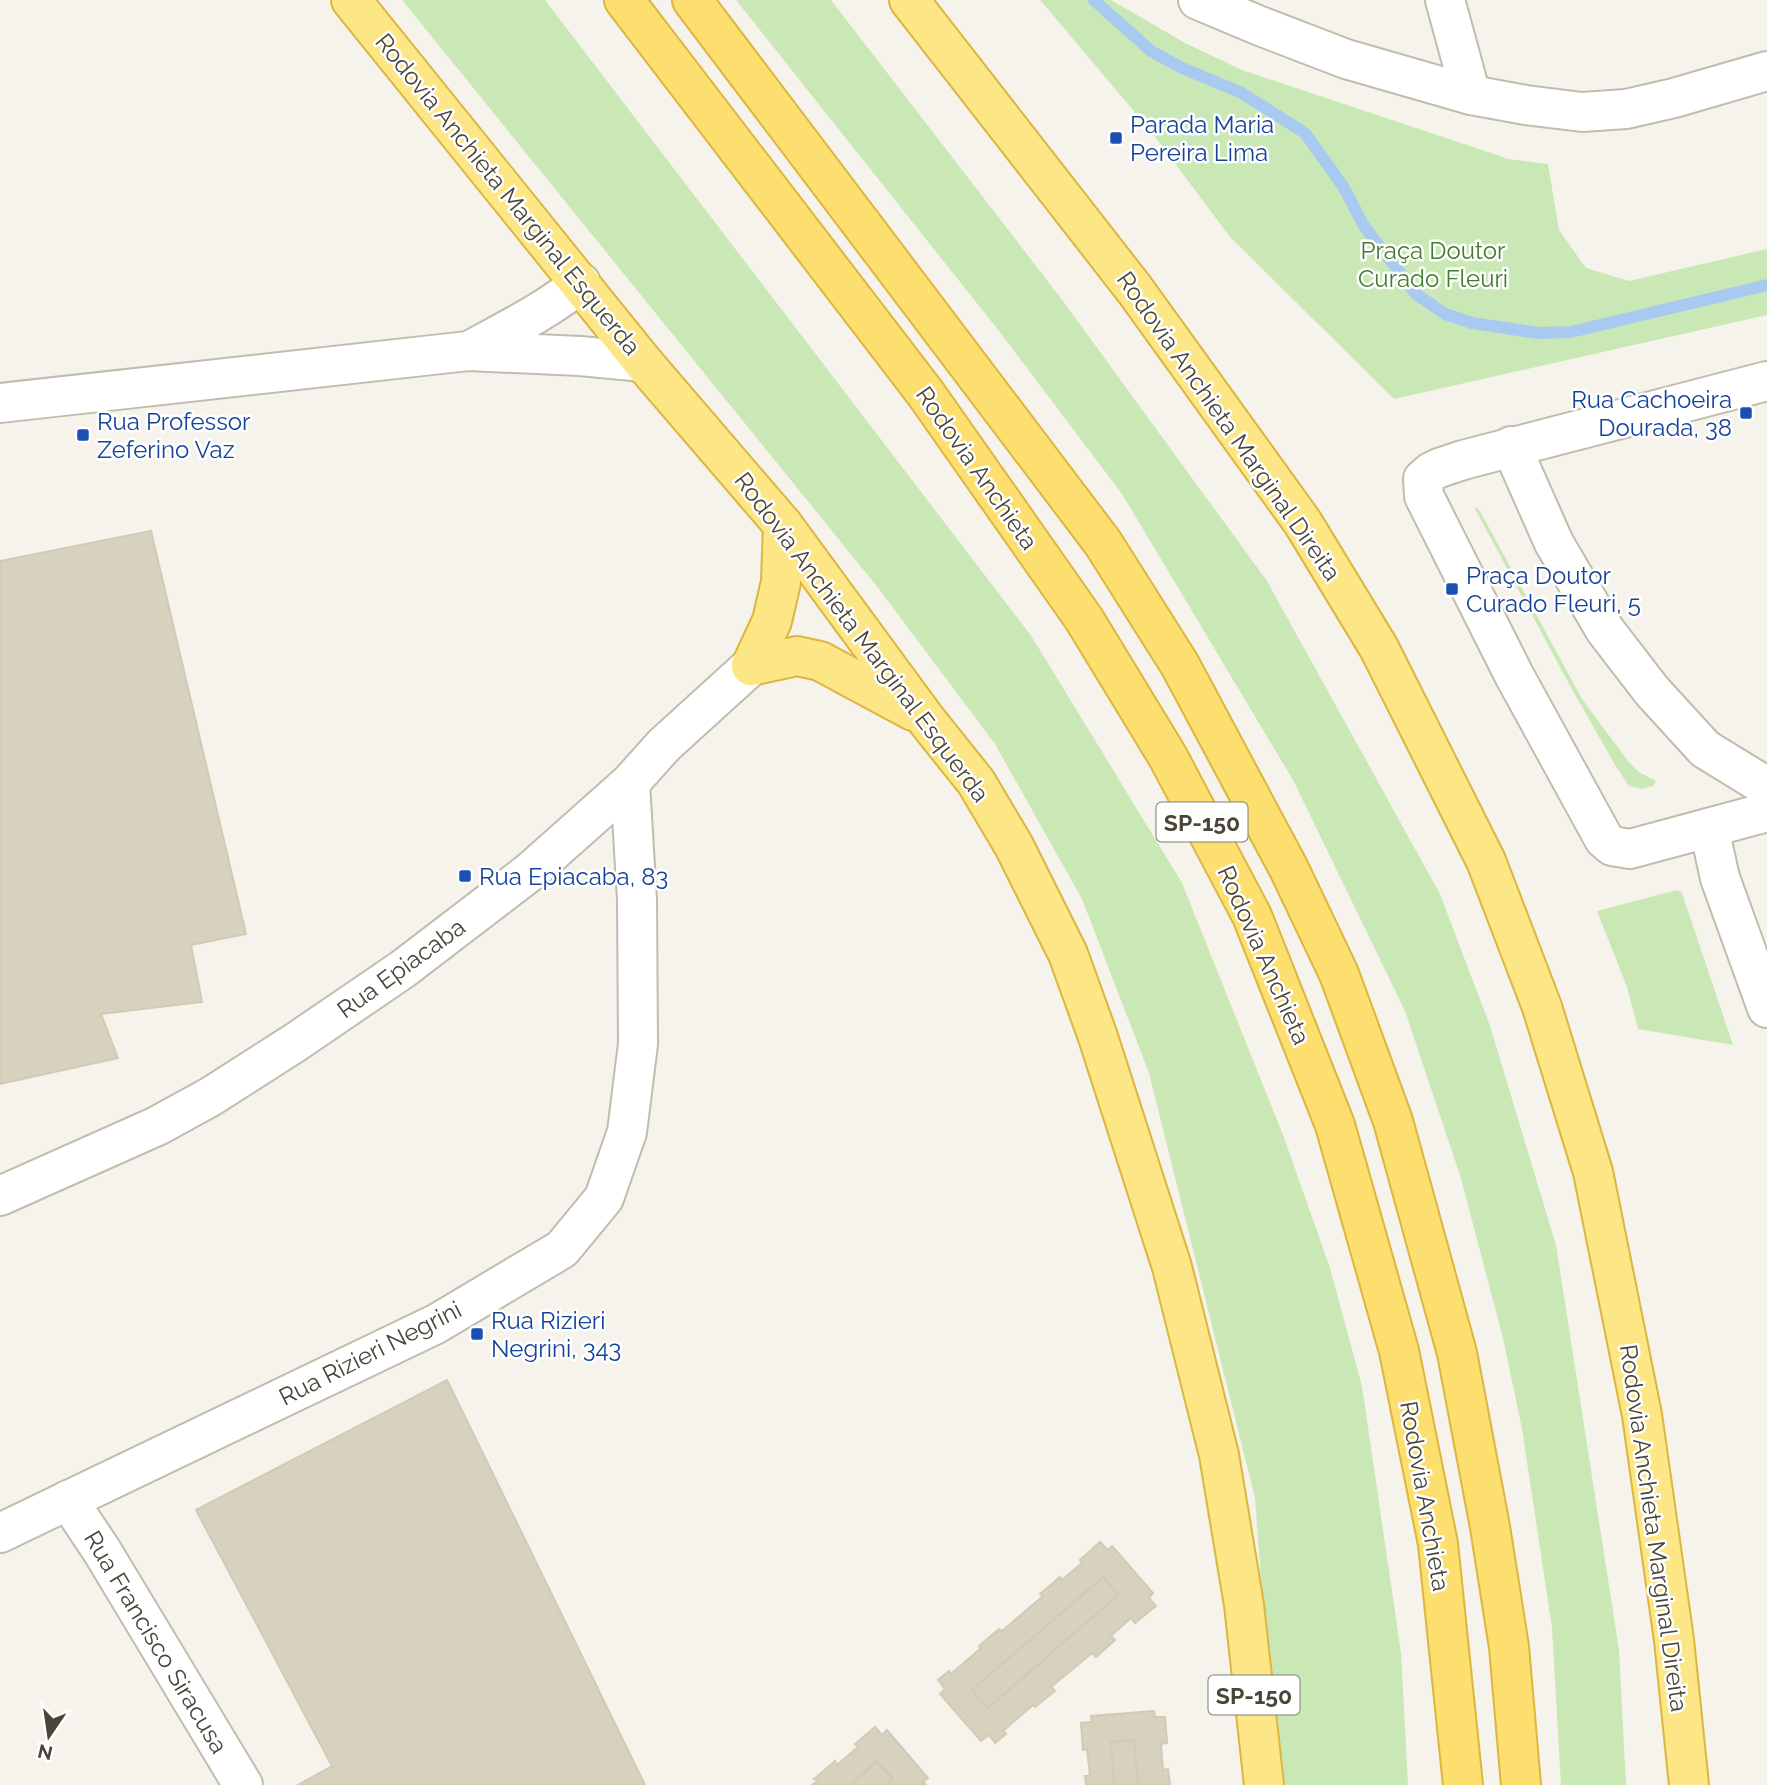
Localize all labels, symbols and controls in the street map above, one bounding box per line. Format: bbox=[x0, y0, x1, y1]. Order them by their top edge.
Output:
street label: Rodovia Anchieta Marginal Esquerda bbox=[369, 27, 647, 361]
place label: Parada Maria Pereira Lima bbox=[1130, 110, 1274, 167]
marker: Parada Maria Pereira Lima bbox=[1108, 130, 1124, 146]
park label: Praça Doutor Curado Fleuri bbox=[1358, 236, 1508, 293]
street label: Rodovia Anchieta Marginal Direita bbox=[1111, 266, 1347, 586]
street label: Rodovia Anchieta bbox=[910, 381, 1044, 555]
place label: Rua Cachoeira Dourada, 38 bbox=[1571, 385, 1732, 442]
marker: Rua Cachoeira Dourada, 38 bbox=[1738, 405, 1754, 421]
place label: Rua Professor Zeferino Vaz bbox=[97, 407, 251, 464]
marker: Rua Professor Zeferino Vaz bbox=[75, 427, 91, 443]
street label: Rodovia Anchieta Marginal Esquerda bbox=[728, 466, 996, 808]
place label: Praça Doutor Curado Fleuri, 5 bbox=[1466, 561, 1641, 618]
marker: Praça Doutor Curado Fleuri, 5 bbox=[1444, 581, 1460, 597]
road number: SP-150 bbox=[1156, 802, 1248, 842]
street label: Rodovia Anchieta bbox=[1212, 861, 1316, 1049]
place label: Rua Epiacaba, 83 bbox=[479, 862, 668, 891]
marker: Rua Epiacaba, 83 bbox=[457, 868, 473, 884]
street label: Rua Epiacaba bbox=[332, 912, 470, 1024]
street label: Rua Rizieri Negrini bbox=[274, 1295, 466, 1411]
place label: Rua Rizieri Negrini, 343 bbox=[491, 1306, 621, 1363]
marker: Rua Rizieri Negrini, 343 bbox=[469, 1326, 485, 1342]
street label: Rodovia Anchieta Marginal Direita bbox=[1614, 1342, 1694, 1714]
street label: Rodovia Anchieta bbox=[1394, 1399, 1456, 1593]
street label: Rua Francisco Siracusa bbox=[78, 1525, 234, 1759]
road number: SP-150 bbox=[1208, 1676, 1300, 1714]
north arrow bbox=[14, 1701, 84, 1771]
text: N bbox=[36, 1740, 55, 1765]

